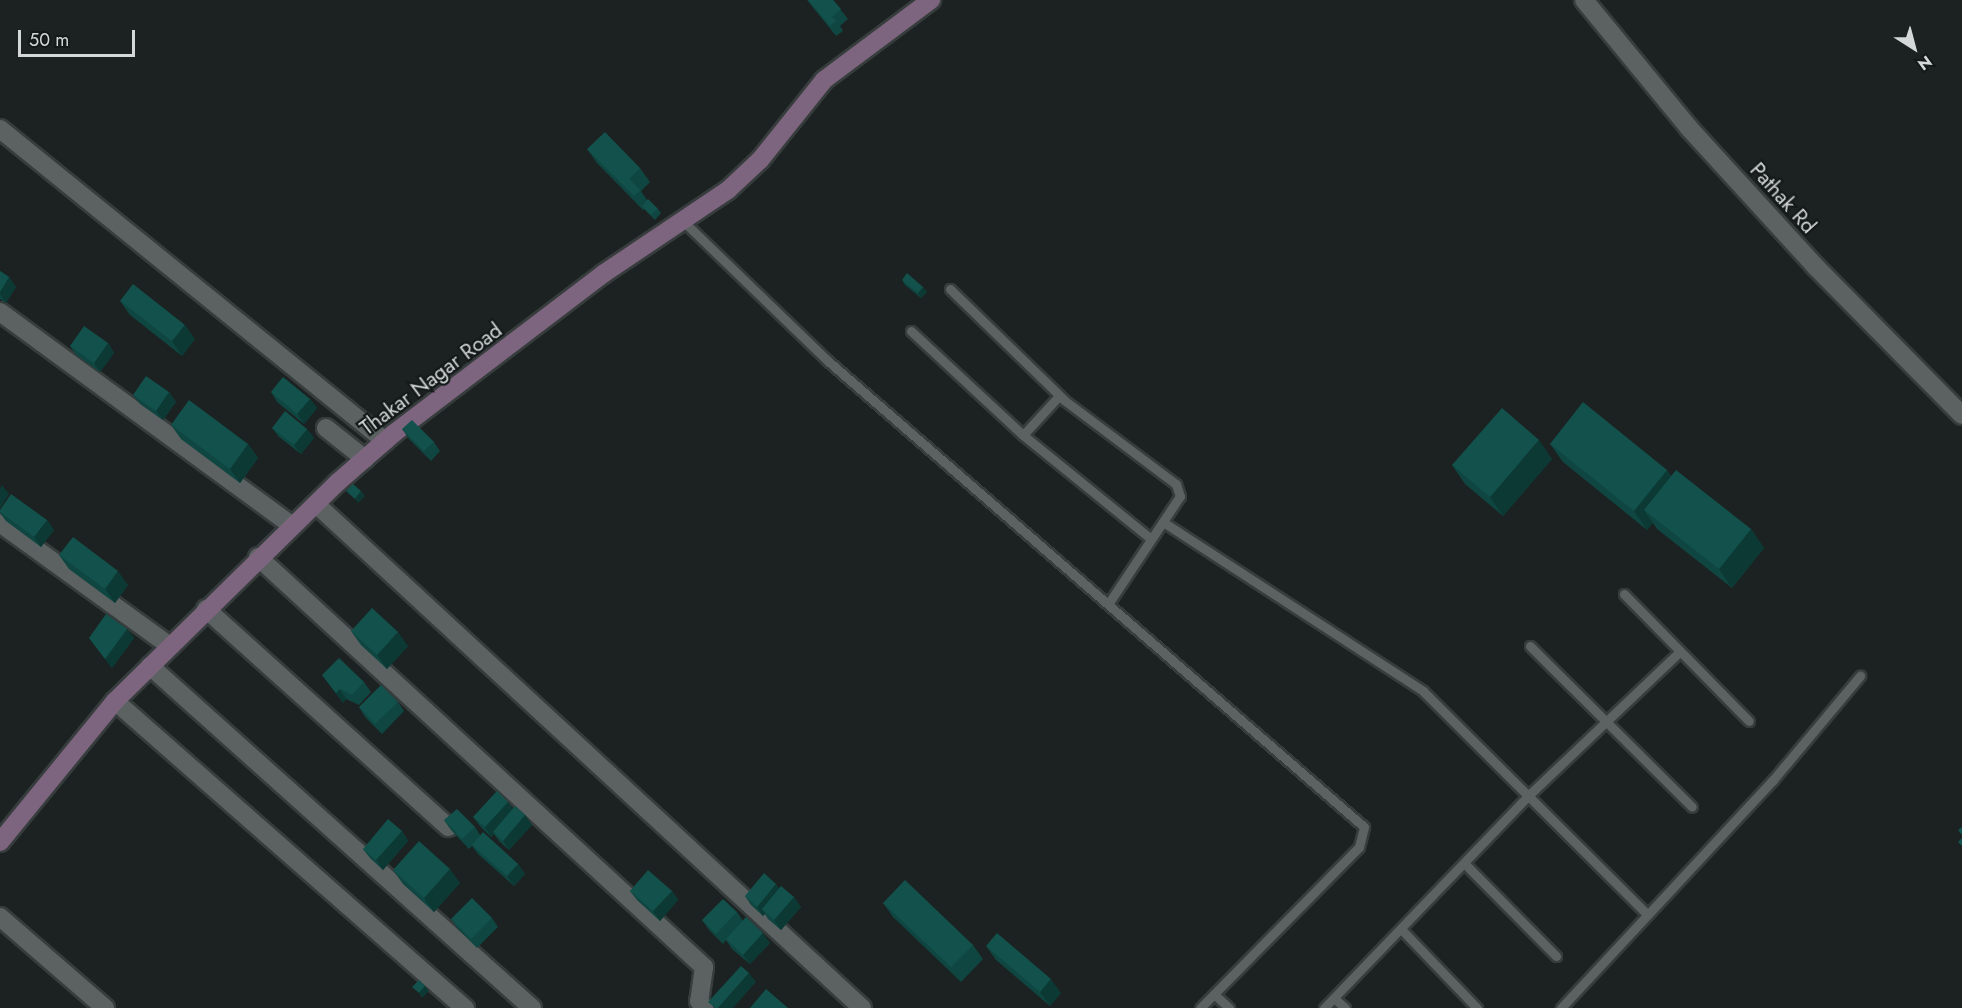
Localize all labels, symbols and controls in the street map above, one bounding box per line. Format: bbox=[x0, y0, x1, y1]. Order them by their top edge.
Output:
scale bar bbox=[21, 18, 138, 56]
north arrow bbox=[1884, 18, 1944, 78]
text: 50 m bbox=[29, 27, 69, 53]
text: N bbox=[1913, 50, 1937, 76]
street label: Pathak Rd bbox=[1745, 157, 1821, 239]
street label: Thakar Nagar Road bbox=[355, 317, 507, 441]

